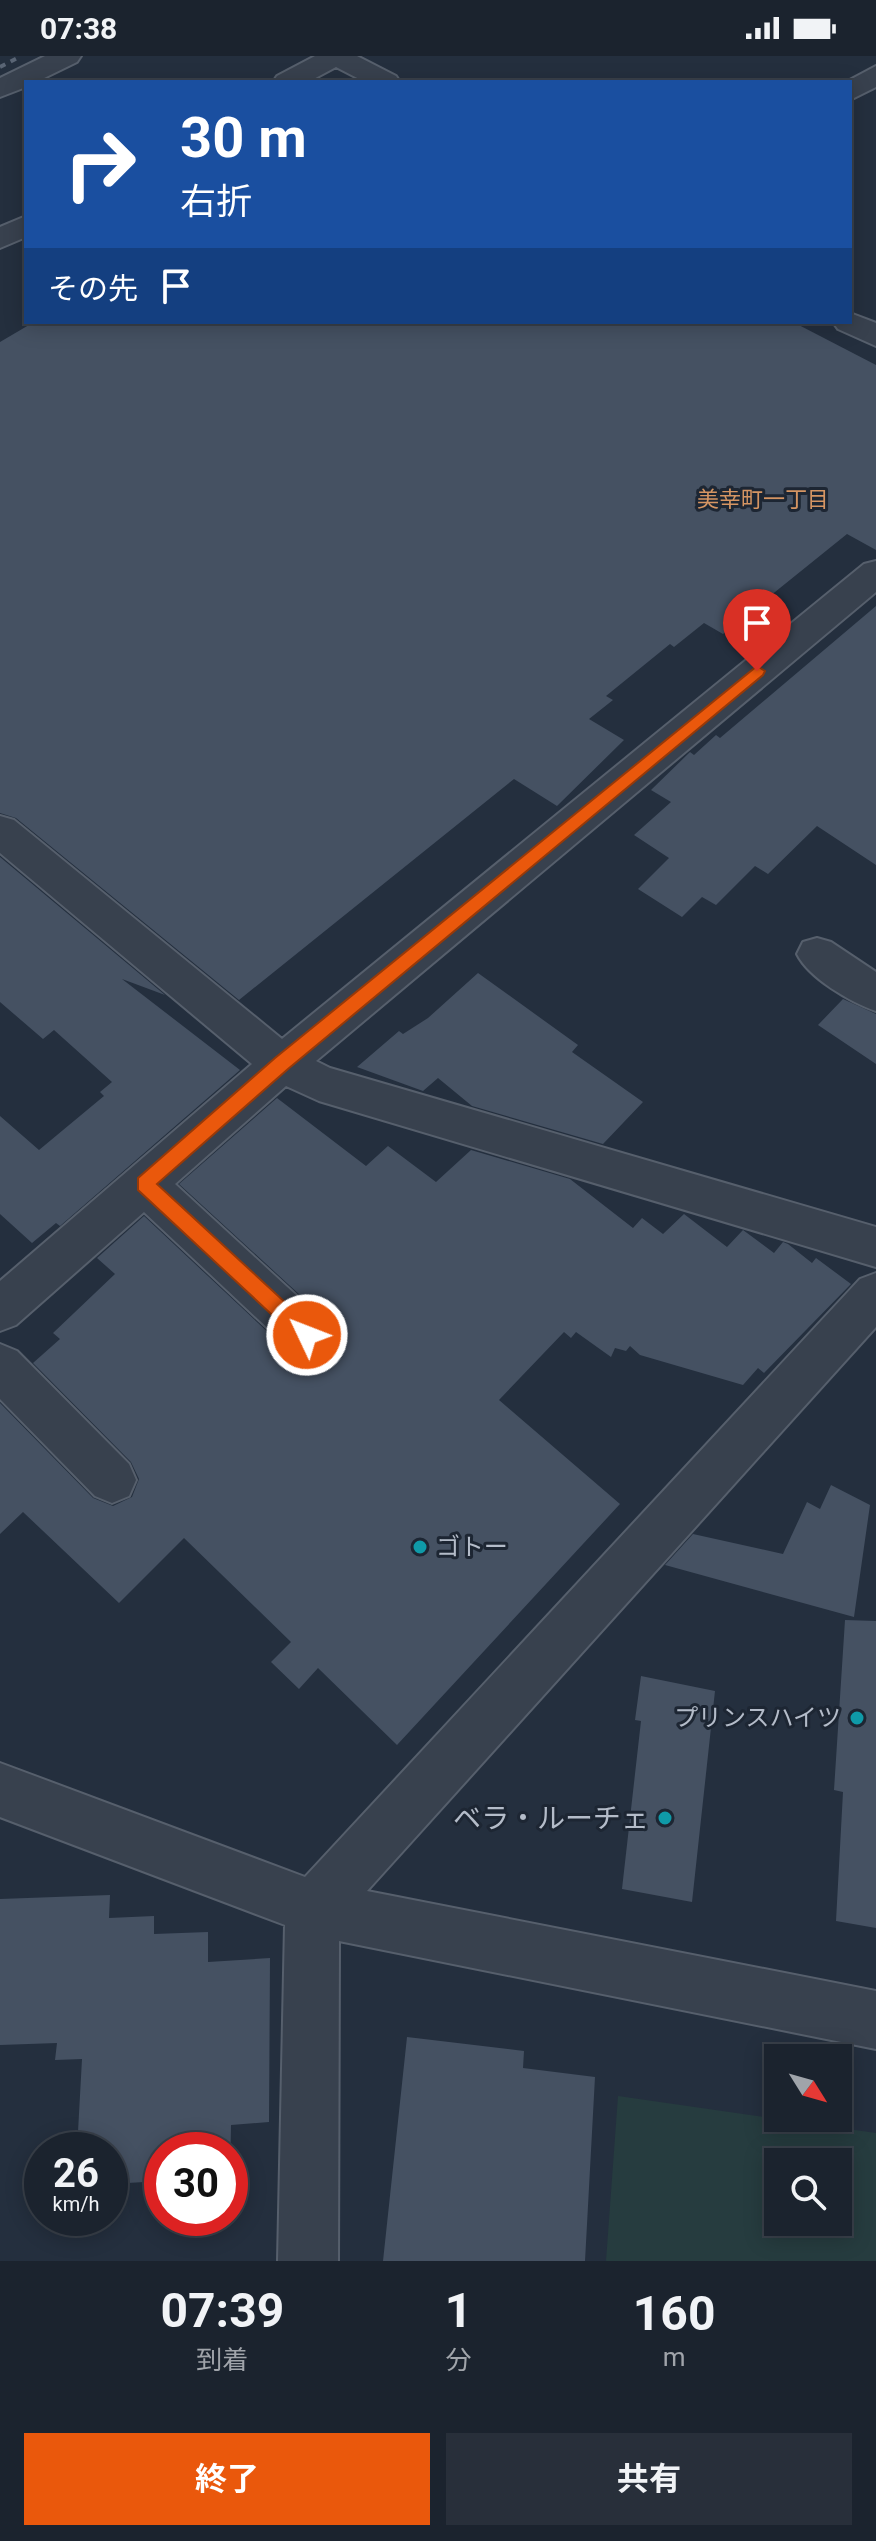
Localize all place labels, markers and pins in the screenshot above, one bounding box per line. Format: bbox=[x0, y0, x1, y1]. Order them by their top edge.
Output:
pin bbox=[723, 589, 791, 671]
place label: ゴトー bbox=[436, 1533, 508, 1561]
marker: ゴトー bbox=[411, 1538, 429, 1556]
place label: プリンスハイツ bbox=[674, 1704, 841, 1732]
marker: プリンスハイツ bbox=[848, 1709, 866, 1727]
place label: ベラ・ルーチェ bbox=[453, 1802, 649, 1835]
marker: ベラ・ルーチェ bbox=[656, 1809, 674, 1827]

